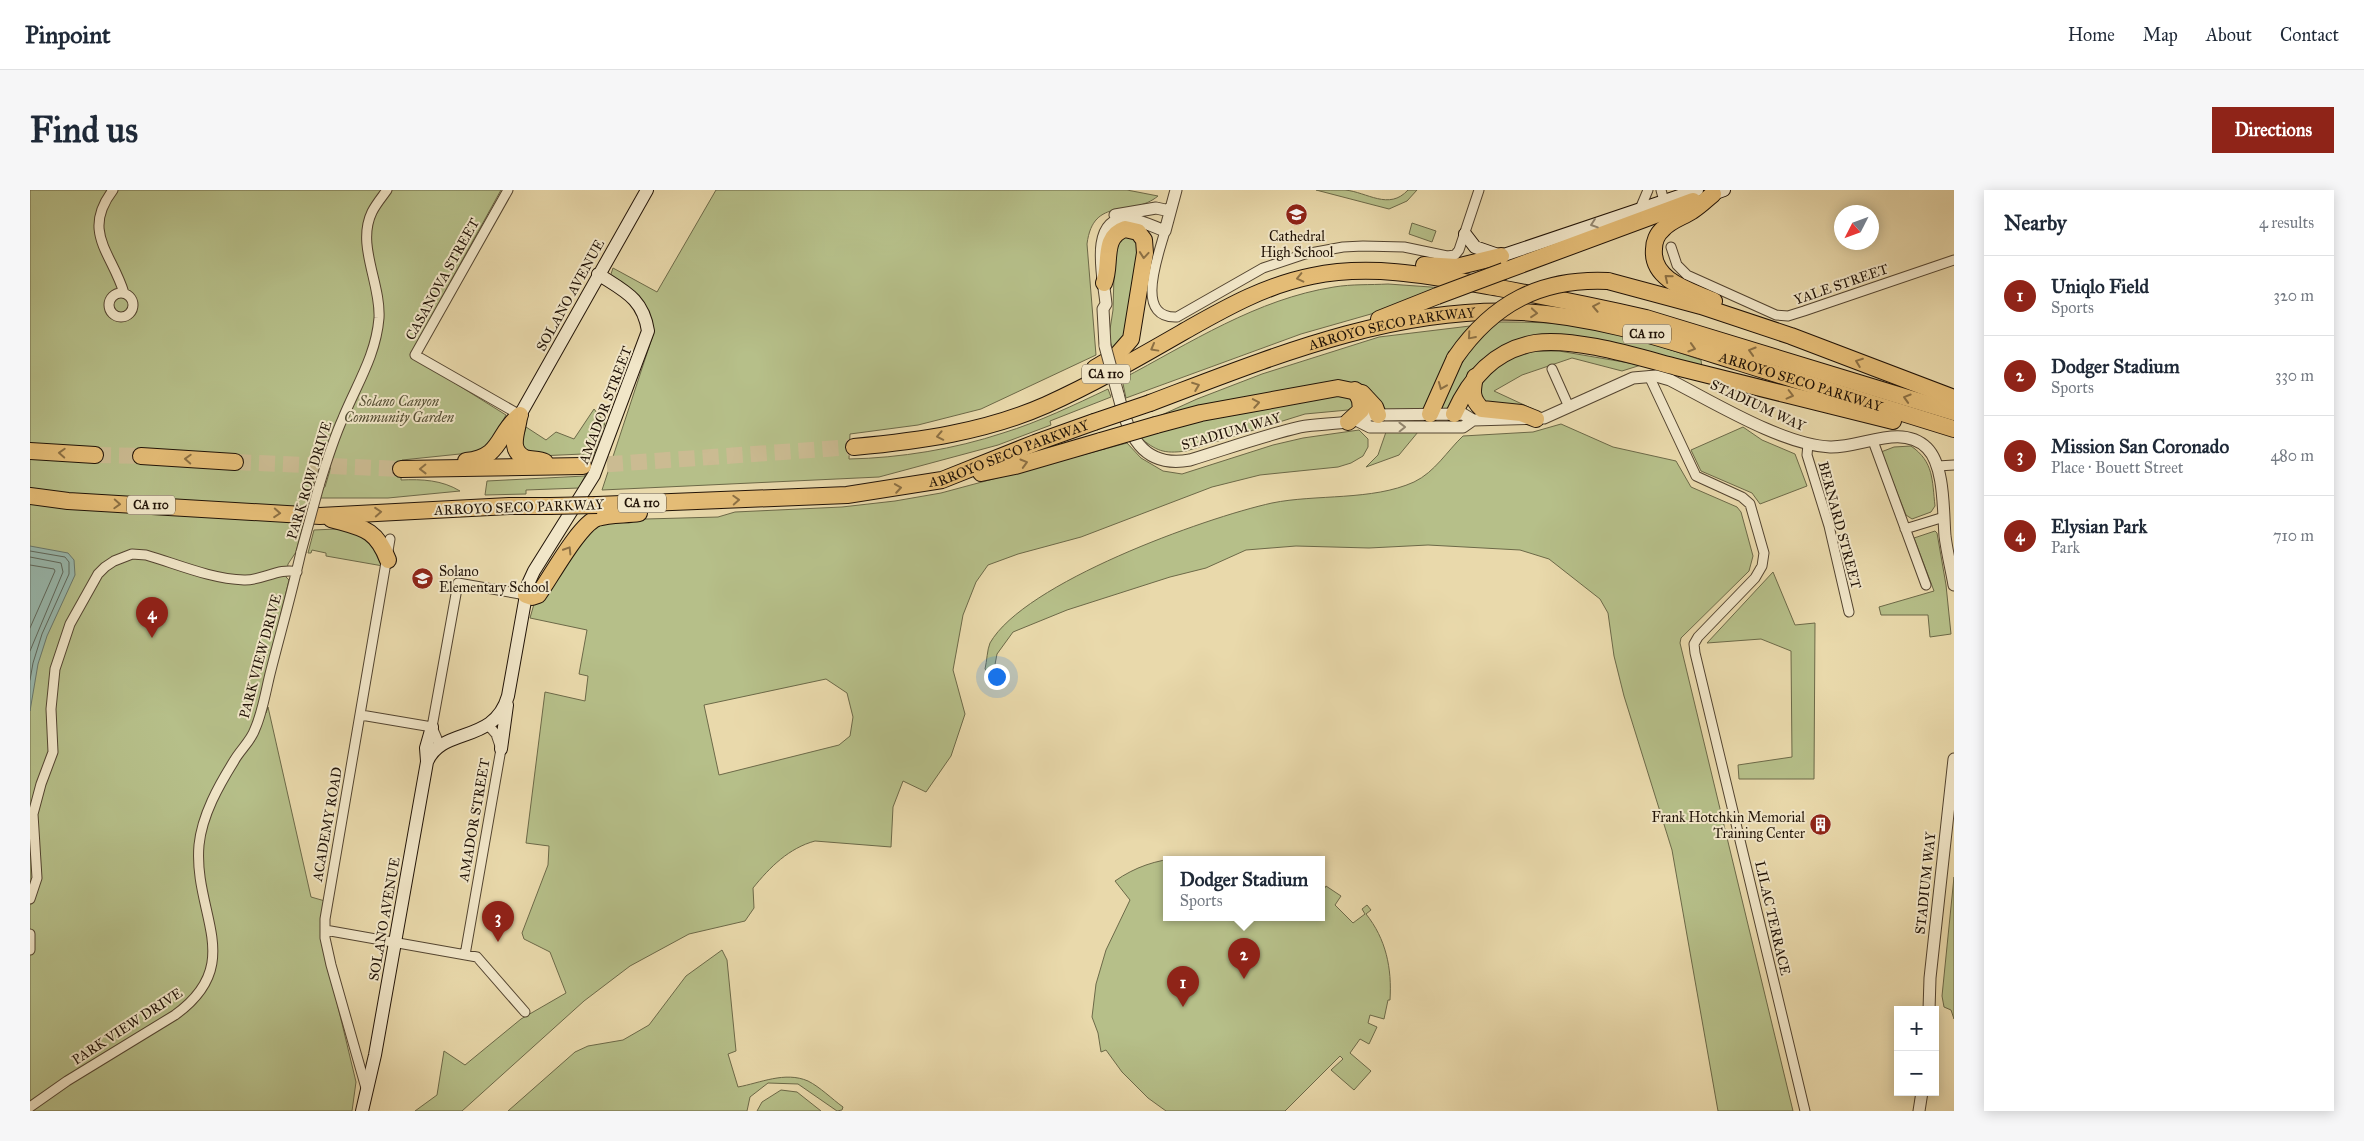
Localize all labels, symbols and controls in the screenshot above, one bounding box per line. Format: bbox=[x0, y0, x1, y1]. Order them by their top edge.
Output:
text: Pinpoint bbox=[25, 20, 111, 50]
text: Home bbox=[2068, 24, 2115, 46]
text: Map bbox=[2143, 24, 2178, 46]
text: About bbox=[2206, 24, 2252, 46]
text: Contact bbox=[2280, 24, 2339, 46]
button: Directions bbox=[2212, 107, 2334, 153]
text: Find us bbox=[30, 109, 138, 152]
school or university icon: Cathedral High School bbox=[1285, 202, 1309, 226]
north arrow bbox=[1834, 205, 1879, 250]
text: Nearby bbox=[2004, 210, 2067, 236]
text: 4 results bbox=[2259, 213, 2314, 232]
street label: CASANOVA STREET bbox=[402, 215, 483, 343]
one-way arrow bbox=[1591, 218, 1599, 228]
place label: Cathedral High School bbox=[1260, 228, 1334, 261]
street label: SOLANO AVENUE bbox=[533, 236, 608, 354]
one-way arrow bbox=[1139, 251, 1150, 259]
street label: YALE STREET bbox=[1792, 260, 1891, 309]
one-way arrow bbox=[1296, 272, 1304, 283]
one-way arrow bbox=[1665, 275, 1674, 283]
text: Uniqlo Field bbox=[2051, 275, 2149, 298]
text: 1 bbox=[2017, 286, 2023, 305]
text: 320 m bbox=[2274, 286, 2314, 305]
text: Sports bbox=[2051, 298, 2094, 317]
one-way arrow bbox=[1591, 302, 1600, 313]
street label: ARROYO SECO PARKWAY bbox=[1306, 304, 1477, 354]
one-way arrow bbox=[1530, 308, 1538, 319]
road number: CA 110 bbox=[1623, 324, 1671, 344]
one-way arrow bbox=[1468, 330, 1477, 339]
one-way arrow bbox=[1150, 342, 1159, 352]
one-way arrow bbox=[1688, 342, 1696, 352]
street label: AMADOR STREET bbox=[575, 343, 636, 467]
one-way arrow bbox=[1748, 346, 1757, 356]
street label: ARROYO SECO PARKWAY bbox=[1716, 348, 1886, 416]
text: Dodger Stadium bbox=[2051, 355, 2180, 378]
one-way arrow bbox=[1856, 358, 1864, 368]
road number: CA 110 bbox=[1082, 364, 1130, 383]
text: 2 bbox=[2016, 366, 2024, 385]
text: 330 m bbox=[2275, 366, 2314, 385]
street label: STADIUM WAY bbox=[1708, 376, 1809, 435]
text: Sports bbox=[2051, 378, 2094, 397]
one-way arrow bbox=[1438, 381, 1448, 390]
one-way arrow bbox=[1191, 382, 1200, 392]
one-way arrow bbox=[1786, 389, 1795, 400]
park label: Solano Canyon Community Garden bbox=[344, 393, 455, 426]
one-way arrow bbox=[1904, 394, 1912, 404]
one-way arrow bbox=[1251, 399, 1260, 409]
street label: STADIUM WAY bbox=[1179, 409, 1284, 454]
street label: ARROYO SECO PARKWAY bbox=[926, 416, 1092, 491]
street label: PARK ROW DRIVE bbox=[283, 419, 336, 541]
one-way arrow bbox=[1398, 421, 1406, 432]
one-way arrow bbox=[936, 430, 945, 440]
text: Mission San Coronado bbox=[2051, 435, 2229, 458]
text: 3 bbox=[2017, 446, 2023, 465]
text: 480 m bbox=[2270, 446, 2314, 465]
one-way arrow bbox=[58, 448, 66, 458]
one-way arrow bbox=[183, 454, 191, 465]
text: Place · Bouett Street bbox=[2051, 458, 2184, 477]
one-way arrow bbox=[1020, 459, 1028, 469]
street label: BERNARD STREET bbox=[1814, 460, 1865, 591]
one-way arrow bbox=[419, 464, 427, 474]
one-way arrow bbox=[894, 484, 903, 494]
road number: CA 110 bbox=[618, 494, 666, 512]
one-way arrow bbox=[733, 495, 741, 505]
road number: CA 110 bbox=[127, 496, 175, 514]
street label: ARROYO SECO PARKWAY bbox=[433, 496, 605, 519]
one-way arrow bbox=[113, 498, 121, 509]
one-way arrow bbox=[273, 507, 281, 518]
one-way arrow bbox=[374, 507, 382, 518]
text: Elysian Park bbox=[2051, 515, 2147, 538]
text: 4 bbox=[2016, 526, 2024, 545]
text: 710 m bbox=[2273, 526, 2314, 545]
text: Park bbox=[2051, 538, 2080, 557]
one-way arrow bbox=[562, 547, 571, 556]
place label: Solano Elementary School bbox=[439, 563, 549, 596]
school or university icon: Solano Elementary School bbox=[411, 567, 435, 591]
street label: PARK VIEW DRIVE bbox=[236, 592, 285, 720]
pin: 4 bbox=[136, 597, 168, 638]
your location bbox=[984, 664, 1010, 690]
street label: AMADOR STREET bbox=[455, 757, 494, 884]
street label: ACADEMY ROAD bbox=[309, 766, 346, 884]
place label: Frank Hotchkin Memorial Training Center bbox=[1651, 809, 1806, 842]
building icon: Frank Hotchkin Memorial Training Center bbox=[1809, 813, 1833, 837]
street label: STADIUM WAY bbox=[1912, 830, 1939, 935]
street label: SOLANO AVENUE bbox=[365, 856, 404, 982]
popup bbox=[1163, 856, 1325, 921]
street label: LILAC TERRACE bbox=[1751, 859, 1794, 977]
text: Dodger Stadium bbox=[1180, 868, 1308, 891]
text: Sports bbox=[1180, 891, 1223, 910]
pin: 3 bbox=[482, 901, 514, 942]
pin: 2 bbox=[1228, 938, 1260, 979]
pin: 1 bbox=[1167, 966, 1199, 1007]
street label: PARK VIEW DRIVE bbox=[69, 984, 186, 1068]
map controls bbox=[1894, 1006, 1939, 1096]
button: + bbox=[1894, 1006, 1939, 1051]
button: − bbox=[1894, 1051, 1939, 1096]

